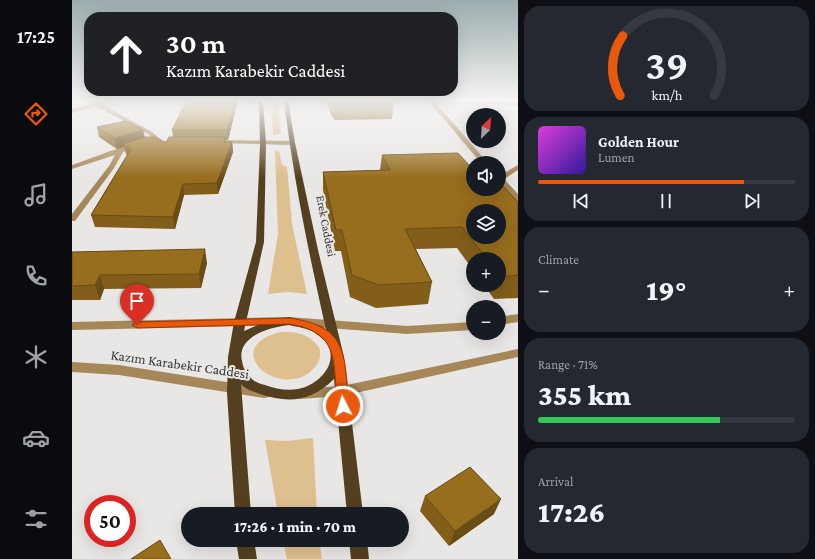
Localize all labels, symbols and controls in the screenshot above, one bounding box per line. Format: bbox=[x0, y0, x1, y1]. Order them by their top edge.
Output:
text: 17:25 bbox=[17, 27, 55, 47]
icon: ahead bbox=[100, 28, 152, 80]
text: 30 m bbox=[166, 28, 226, 59]
text: 39 bbox=[645, 42, 688, 88]
text: Kazım Karabekir Caddesi bbox=[166, 61, 345, 81]
text: km/h bbox=[651, 87, 682, 103]
icon: directions bbox=[22, 100, 50, 128]
north arrow bbox=[466, 108, 506, 148]
map controls bbox=[466, 108, 506, 340]
text: Golden Hour bbox=[598, 134, 679, 150]
text: Lumen bbox=[598, 150, 634, 165]
button: sound bbox=[466, 156, 506, 196]
icon: music bbox=[22, 181, 50, 209]
icon: previous bbox=[570, 190, 592, 212]
icon: pause bbox=[655, 190, 677, 212]
icon: next bbox=[741, 190, 763, 212]
street label: Erek Caddesi bbox=[313, 194, 339, 258]
button: layers bbox=[466, 204, 506, 244]
button: + bbox=[466, 252, 506, 292]
text: Climate bbox=[538, 252, 579, 267]
icon: phone bbox=[22, 262, 50, 290]
text: 19° bbox=[646, 273, 687, 306]
text: − bbox=[538, 277, 550, 302]
text: + bbox=[783, 277, 795, 302]
pin bbox=[120, 284, 154, 325]
icon: arrive bbox=[126, 290, 148, 312]
button: − bbox=[466, 300, 506, 340]
icon: climate bbox=[22, 343, 50, 371]
street label: Kazım Karabekir Caddesi bbox=[110, 346, 250, 382]
text: Range · 71% bbox=[538, 357, 598, 372]
text: 355 km bbox=[538, 378, 631, 411]
position arrow bbox=[322, 385, 364, 427]
icon: car bbox=[22, 424, 50, 452]
text: Arrival bbox=[538, 474, 573, 489]
speed limit sign: 50 bbox=[84, 495, 136, 547]
text: 17:26 bbox=[538, 495, 605, 528]
icon: filters bbox=[22, 505, 50, 533]
text: 17:26 · 1 min · 70 m bbox=[234, 519, 356, 535]

